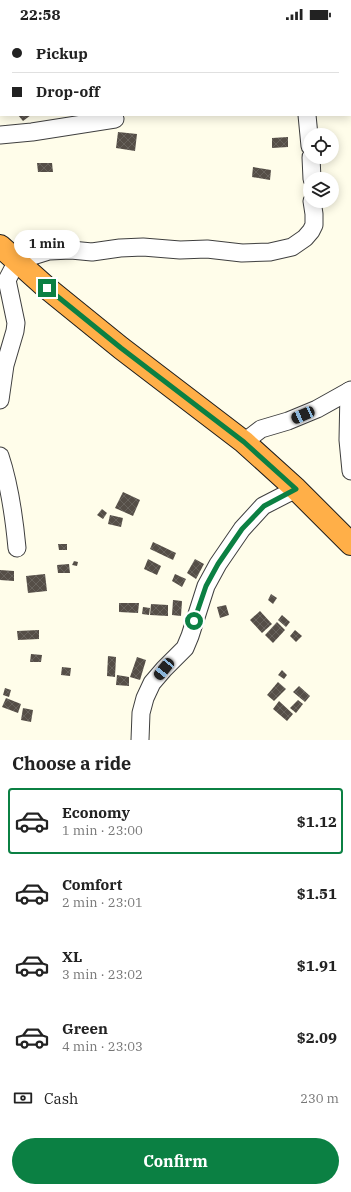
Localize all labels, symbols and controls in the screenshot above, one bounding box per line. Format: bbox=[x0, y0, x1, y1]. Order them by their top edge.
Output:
text: 22:58 bbox=[20, 5, 61, 24]
text: Pickup bbox=[36, 44, 88, 63]
text: Drop-off bbox=[36, 82, 100, 101]
map controls bbox=[303, 128, 339, 208]
button: locate bbox=[303, 128, 339, 164]
button: layers bbox=[303, 172, 339, 208]
callout: 1 min bbox=[14, 230, 80, 258]
text: 1 min bbox=[29, 235, 65, 252]
route end bbox=[38, 279, 56, 297]
car bbox=[290, 405, 316, 425]
route start bbox=[185, 612, 203, 630]
car bbox=[152, 656, 176, 682]
text: Choose a ride bbox=[12, 752, 131, 775]
icon: car bbox=[14, 803, 50, 839]
text: Economy bbox=[62, 803, 130, 822]
text: $1.12 bbox=[297, 812, 337, 831]
text: 1 min · 23:00 bbox=[62, 822, 143, 839]
icon: car bbox=[14, 875, 50, 911]
text: Comfort bbox=[62, 875, 122, 894]
text: $1.51 bbox=[297, 884, 337, 903]
text: 2 min · 23:01 bbox=[62, 894, 143, 911]
icon: car bbox=[14, 947, 50, 983]
text: XL bbox=[62, 947, 82, 966]
text: $1.91 bbox=[297, 956, 337, 975]
text: 3 min · 23:02 bbox=[62, 966, 143, 983]
icon: car bbox=[14, 1019, 50, 1055]
text: Green bbox=[62, 1019, 108, 1038]
text: $2.09 bbox=[297, 1028, 337, 1047]
text: 4 min · 23:03 bbox=[62, 1038, 143, 1055]
icon: cash bbox=[12, 1087, 34, 1109]
text: Cash bbox=[44, 1089, 78, 1108]
text: 230 m bbox=[300, 1090, 339, 1107]
button: Confirm bbox=[12, 1138, 339, 1184]

